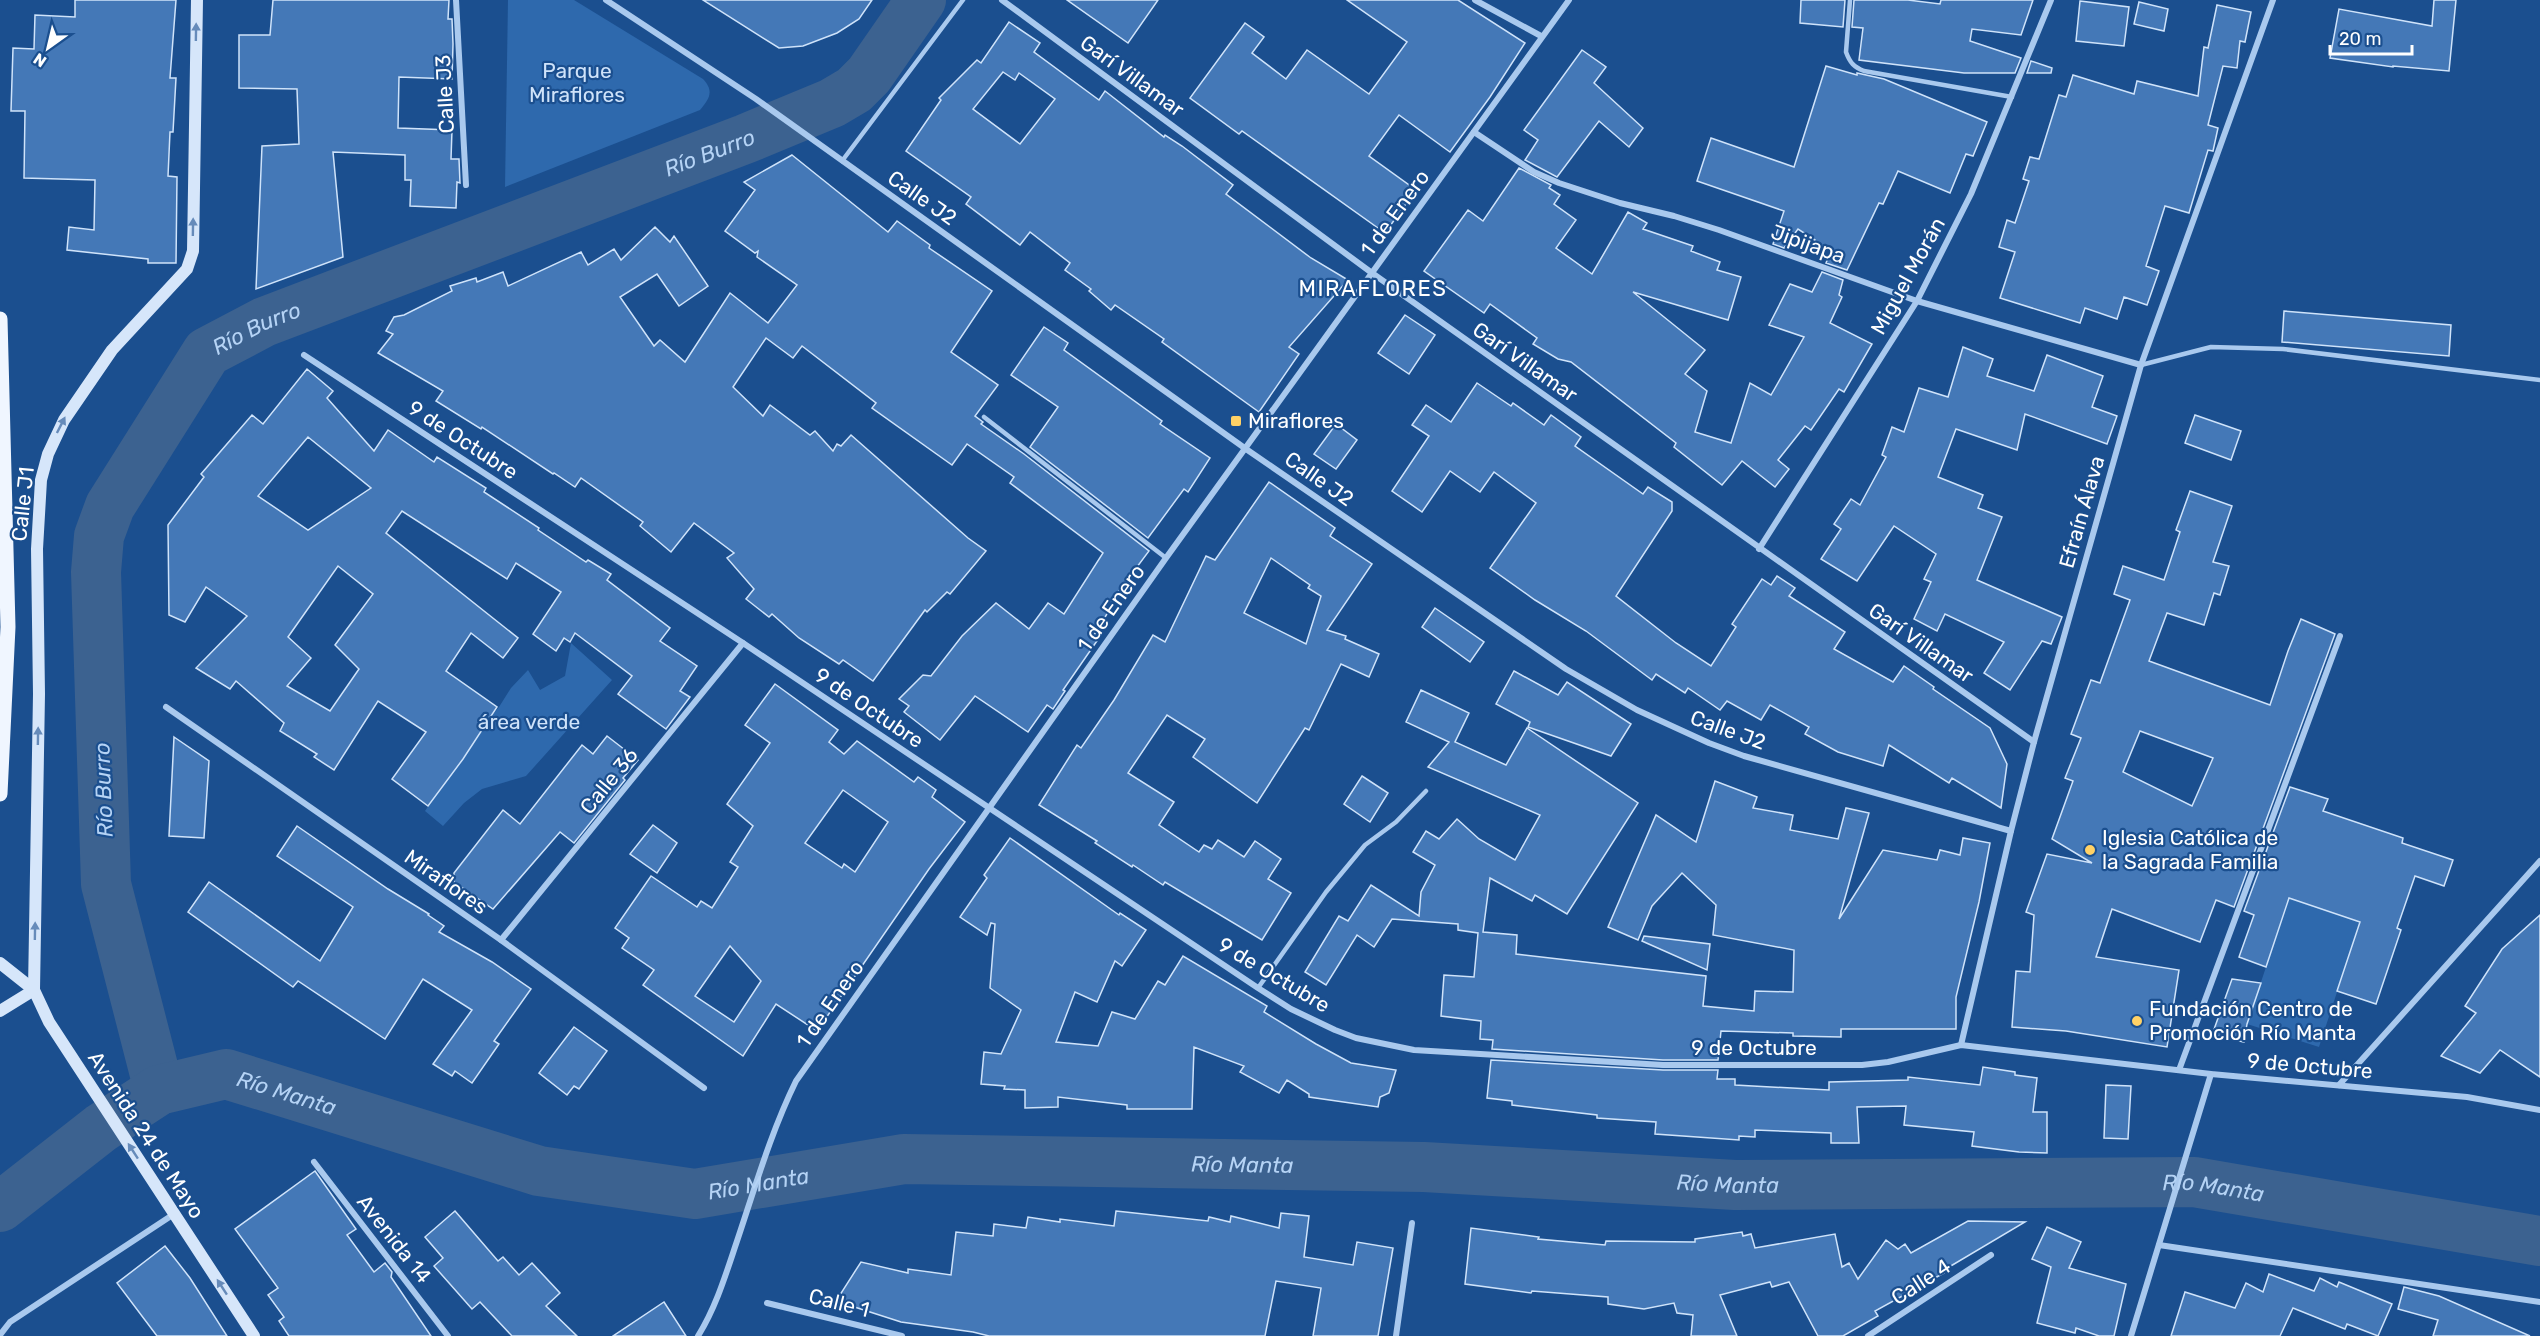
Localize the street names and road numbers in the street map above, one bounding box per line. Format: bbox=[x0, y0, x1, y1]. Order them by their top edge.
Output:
street label: Garí Villamar bbox=[1075, 30, 1189, 122]
street label: Calle J3 bbox=[430, 54, 459, 134]
street label: Calle J2 bbox=[883, 165, 962, 230]
street label: 1 de Enero bbox=[1355, 165, 1434, 261]
street label: Miguel Morán bbox=[1865, 213, 1950, 339]
street label: Jipijapa bbox=[1768, 219, 1849, 268]
street label: Garí Villamar bbox=[1468, 316, 1583, 407]
street label: 9 de Octubre bbox=[404, 395, 523, 484]
street label: Calle J2 bbox=[1280, 446, 1359, 511]
street label: Efraín Álava bbox=[2054, 453, 2109, 571]
street label: Calle J1 bbox=[6, 465, 39, 543]
street label: 1 de Enero bbox=[1072, 559, 1150, 656]
street label: Garí Villamar bbox=[1864, 597, 1979, 688]
street label: 9 de Octubre bbox=[810, 662, 928, 753]
street label: Calle J2 bbox=[1687, 704, 1769, 755]
street label: Calle 36 bbox=[574, 743, 643, 819]
street label: Miraflores bbox=[400, 844, 493, 919]
street label: 9 de Octubre bbox=[1214, 931, 1335, 1018]
street label: 1 de Enero bbox=[791, 955, 869, 1052]
street label: 9 de Octubre bbox=[1691, 1035, 1817, 1060]
street label: Avenida 24 de Mayo bbox=[83, 1046, 210, 1223]
street label: 9 de Octubre bbox=[2246, 1048, 2374, 1083]
street label: Avenida 14 bbox=[352, 1189, 437, 1288]
street label: Calle 4 bbox=[1886, 1253, 1955, 1310]
street label: Calle 1 bbox=[806, 1283, 872, 1322]

